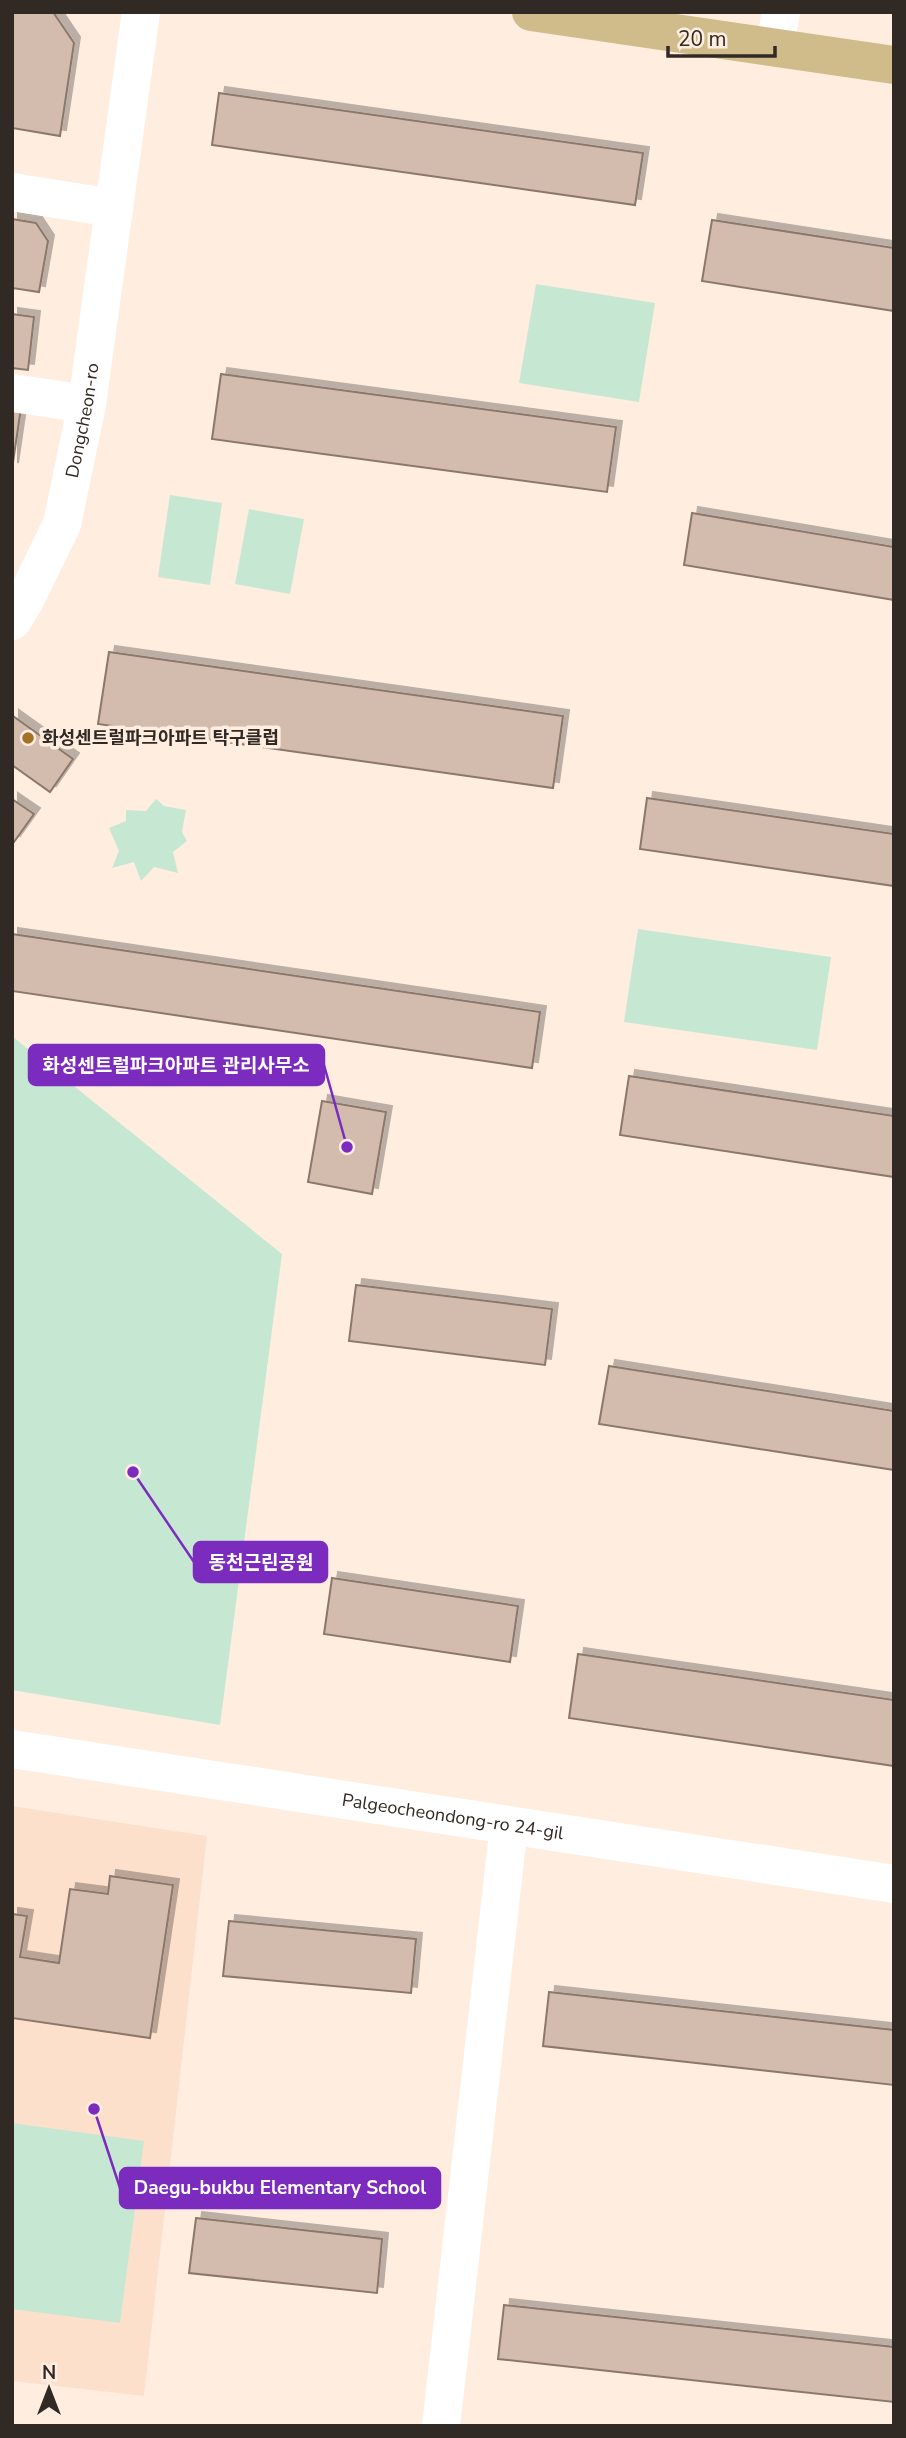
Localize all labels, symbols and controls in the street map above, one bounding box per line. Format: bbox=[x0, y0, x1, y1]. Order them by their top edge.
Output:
scale bar bbox=[668, 14, 775, 58]
text: 20 m bbox=[678, 25, 727, 53]
street label: Dongcheon-ro bbox=[60, 361, 105, 480]
place label: 화성센트럴파크아파트 탁구클럽 bbox=[42, 726, 279, 750]
marker: 화성센트럴파크아파트 탁구클럽 bbox=[20, 730, 36, 746]
callout: 화성센트럴파크아파트 관리사무소 bbox=[29, 1045, 324, 1085]
text: 화성센트럴파크아파트 관리사무소 bbox=[42, 1053, 310, 1079]
callout: 동천근린공원 bbox=[194, 1542, 327, 1582]
text: 동천근린공원 bbox=[209, 1550, 313, 1576]
street label: Palgeocheondong-ro 24-gil bbox=[340, 1788, 566, 1845]
callout: Daegu-bukbu Elementary School bbox=[120, 2168, 440, 2208]
text: Daegu-bukbu Elementary School bbox=[134, 2175, 426, 2201]
north arrow bbox=[14, 2354, 84, 2424]
text: N bbox=[42, 2360, 56, 2386]

